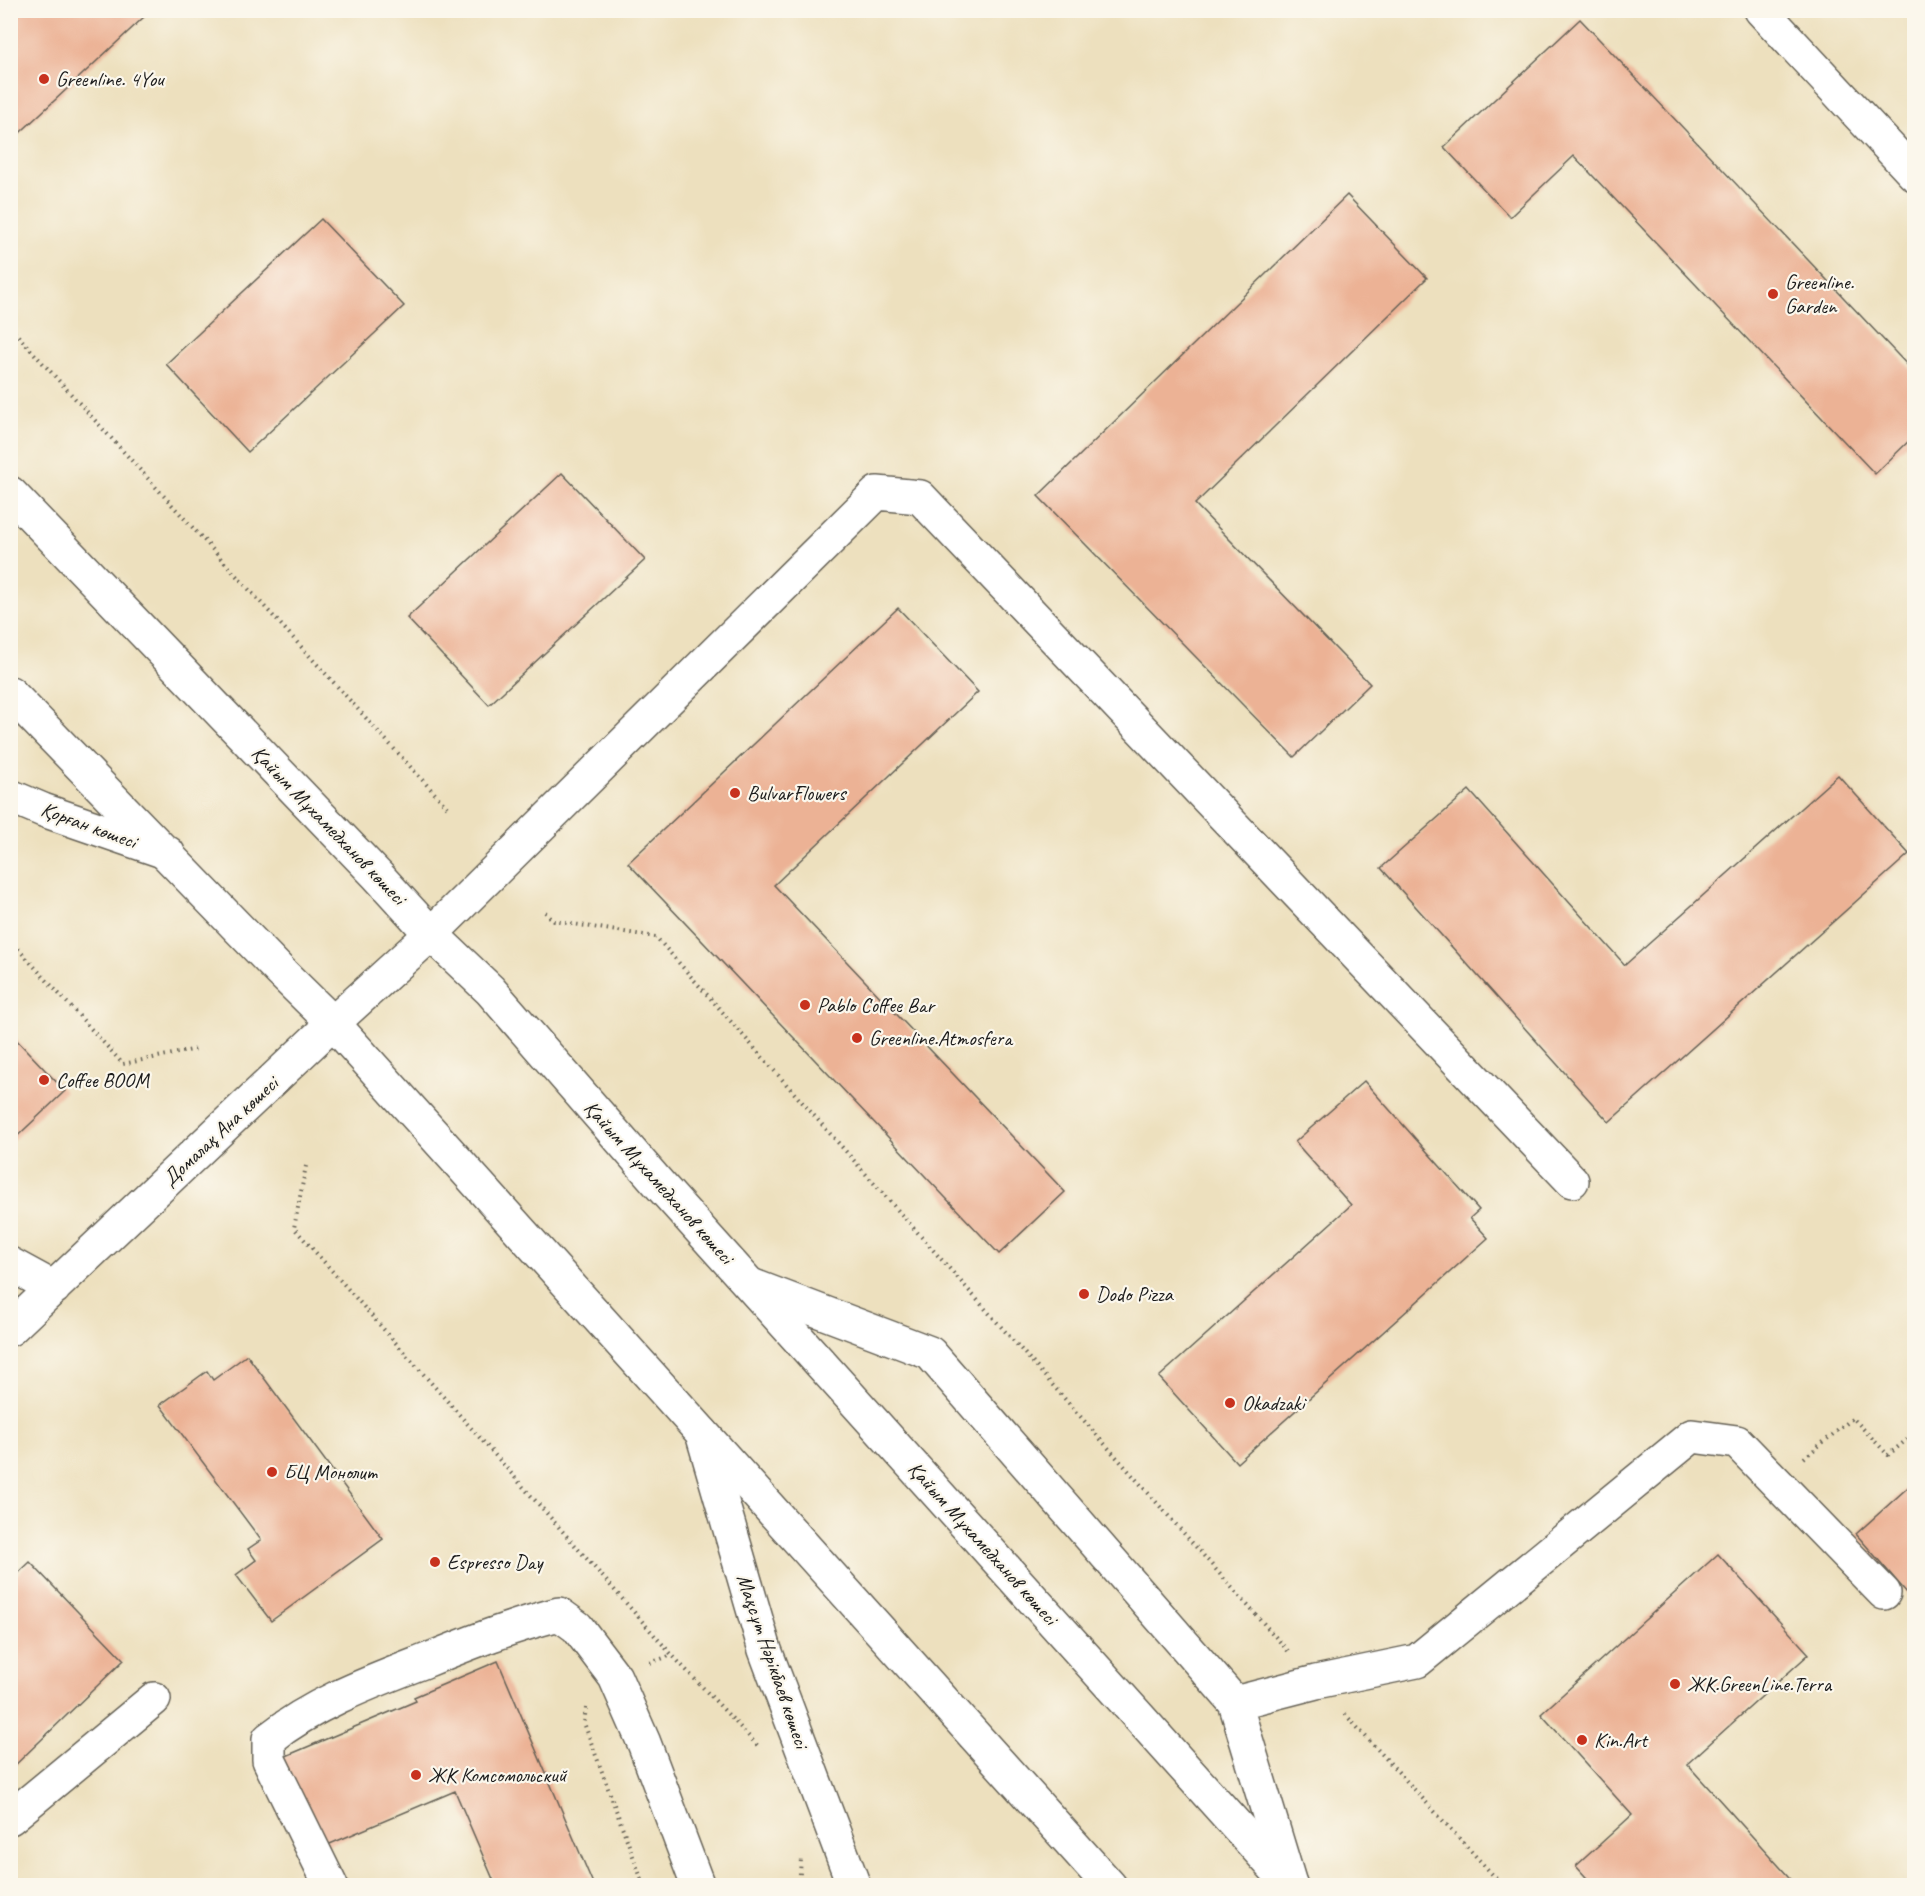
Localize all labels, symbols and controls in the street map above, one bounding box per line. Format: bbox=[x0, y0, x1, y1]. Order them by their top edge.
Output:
place label: Greenline. 4You bbox=[56, 66, 165, 92]
marker: Greenline. 4You bbox=[37, 72, 51, 86]
place label: Greenline. Garden bbox=[1785, 269, 1855, 319]
marker: Greenline. Garden bbox=[1766, 287, 1780, 301]
street label: Қайым Мұхамедханов көшесі bbox=[246, 740, 414, 912]
place label: BulvarFlowers bbox=[747, 780, 847, 806]
marker: BulvarFlowers bbox=[728, 786, 742, 800]
street label: Қорған көшесі bbox=[38, 796, 143, 855]
place label: Pablo Coffee Bar bbox=[817, 992, 936, 1018]
marker: Pablo Coffee Bar bbox=[798, 998, 812, 1012]
place label: Greenline.Atmosfera bbox=[869, 1025, 1014, 1051]
marker: Greenline.Atmosfera bbox=[850, 1031, 864, 1045]
place label: Coffee BOOM bbox=[56, 1067, 150, 1093]
street label: Домалақ Ана көшесі bbox=[157, 1068, 286, 1191]
marker: Coffee BOOM bbox=[37, 1073, 51, 1087]
street label: Қайым Мұхамедханов көшесі bbox=[579, 1095, 741, 1272]
place label: Dodo Pizza bbox=[1096, 1281, 1175, 1307]
marker: Dodo Pizza bbox=[1077, 1287, 1091, 1301]
place label: Okadzaki bbox=[1242, 1390, 1307, 1416]
marker: Okadzaki bbox=[1223, 1396, 1237, 1410]
street label: Қайым Мұхамедханов көшесі bbox=[903, 1456, 1065, 1633]
place label: БЦ Монолит bbox=[284, 1459, 378, 1485]
marker: БЦ Монолит bbox=[265, 1465, 279, 1479]
place label: Espresso Day bbox=[447, 1549, 544, 1575]
marker: Espresso Day bbox=[428, 1555, 442, 1569]
street label: Мақсұт Нәрікбаев көшесі bbox=[731, 1571, 816, 1754]
place label: ЖК.GreenLine.Terra bbox=[1687, 1671, 1833, 1697]
marker: ЖК.GreenLine.Terra bbox=[1668, 1677, 1682, 1691]
place label: Kin.Art bbox=[1594, 1727, 1649, 1753]
marker: Kin.Art bbox=[1575, 1733, 1589, 1747]
place label: ЖК Комсомольский bbox=[428, 1762, 568, 1788]
marker: ЖК Комсомольский bbox=[409, 1768, 423, 1782]

